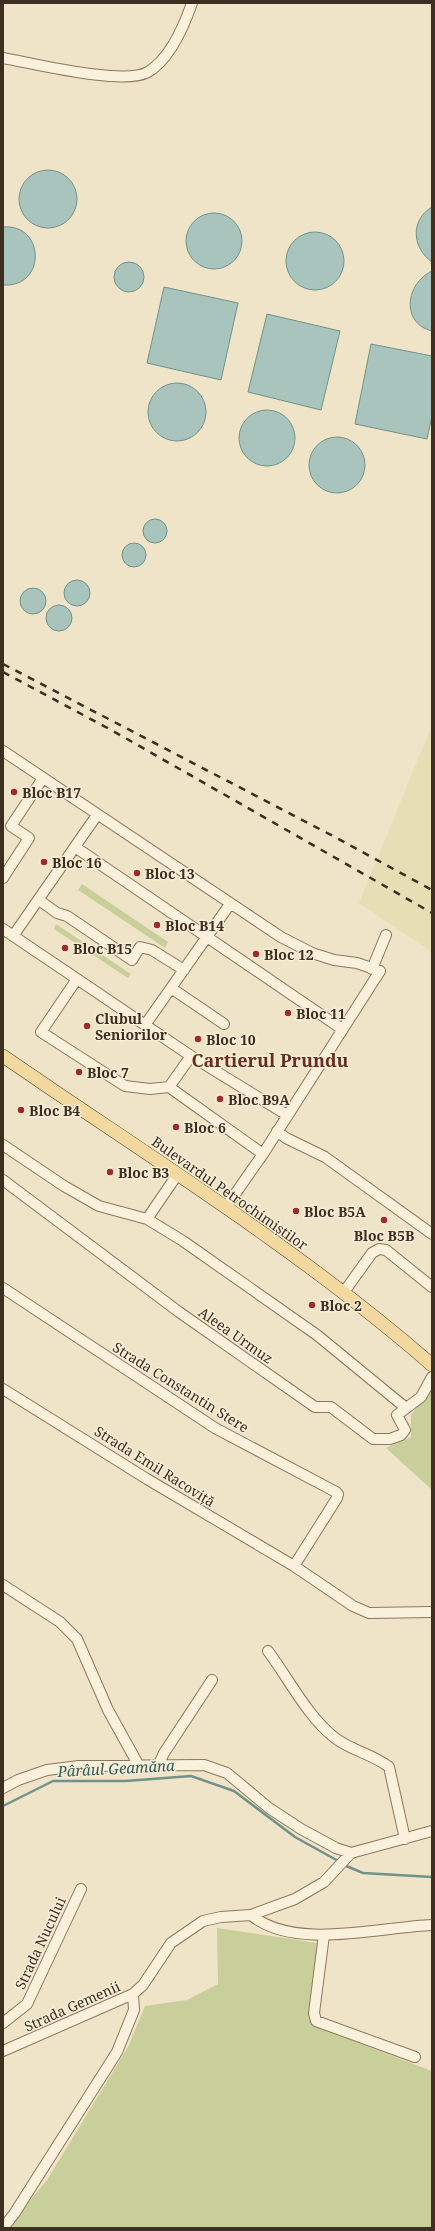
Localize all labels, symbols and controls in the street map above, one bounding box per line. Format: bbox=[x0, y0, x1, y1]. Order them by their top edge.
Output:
place label: Bloc B17 bbox=[22, 783, 81, 802]
marker: Bloc B17 bbox=[9, 787, 19, 797]
place label: Bloc 16 bbox=[52, 853, 102, 872]
marker: Bloc 16 bbox=[39, 857, 49, 867]
place label: Bloc 13 bbox=[145, 864, 195, 883]
marker: Bloc 13 bbox=[132, 868, 142, 878]
place label: Bloc B14 bbox=[165, 916, 224, 935]
marker: Bloc B14 bbox=[152, 920, 162, 930]
place label: Bloc B15 bbox=[73, 939, 132, 958]
marker: Bloc B15 bbox=[60, 943, 70, 953]
place label: Bloc 12 bbox=[264, 945, 314, 964]
marker: Bloc 12 bbox=[251, 949, 261, 959]
place label: Bloc 11 bbox=[296, 1004, 346, 1023]
marker: Bloc 11 bbox=[283, 1008, 293, 1018]
place label: Clubul Seniorilor bbox=[95, 1009, 168, 1044]
marker: Clubul Seniorilor bbox=[82, 1021, 92, 1031]
place label: Bloc 10 bbox=[206, 1030, 256, 1049]
marker: Bloc 10 bbox=[193, 1034, 203, 1044]
district label: Cartierul Prundu bbox=[191, 1048, 349, 1072]
place label: Bloc 7 bbox=[87, 1063, 129, 1082]
marker: Bloc 7 bbox=[74, 1067, 84, 1077]
place label: Bloc B9A bbox=[228, 1090, 290, 1109]
marker: Bloc B9A bbox=[215, 1094, 225, 1104]
place label: Bloc B4 bbox=[29, 1101, 80, 1120]
marker: Bloc B4 bbox=[16, 1105, 26, 1115]
place label: Bloc 6 bbox=[184, 1118, 226, 1137]
marker: Bloc 6 bbox=[171, 1122, 181, 1132]
street label: Bulevardul Petrochimiștilor bbox=[148, 1132, 312, 1254]
place label: Bloc B3 bbox=[118, 1163, 169, 1182]
marker: Bloc B3 bbox=[105, 1167, 115, 1177]
place label: Bloc B5A bbox=[304, 1202, 366, 1221]
marker: Bloc B5A bbox=[291, 1206, 301, 1216]
marker: Bloc B5B bbox=[379, 1215, 389, 1225]
place label: Bloc B5B bbox=[354, 1226, 414, 1245]
place label: Bloc 2 bbox=[320, 1296, 362, 1315]
marker: Bloc 2 bbox=[307, 1300, 317, 1310]
street label: Aleea Urmuz bbox=[195, 1302, 277, 1368]
street label: Strada Constantin Stere bbox=[109, 1337, 253, 1437]
street label: Strada Emil Racoviță bbox=[91, 1421, 219, 1511]
water label: Pârâul Geamăna bbox=[56, 1755, 175, 1781]
street label: Strada Nucului bbox=[10, 1893, 70, 1992]
street label: Strada Gemenii bbox=[21, 1976, 123, 2036]

